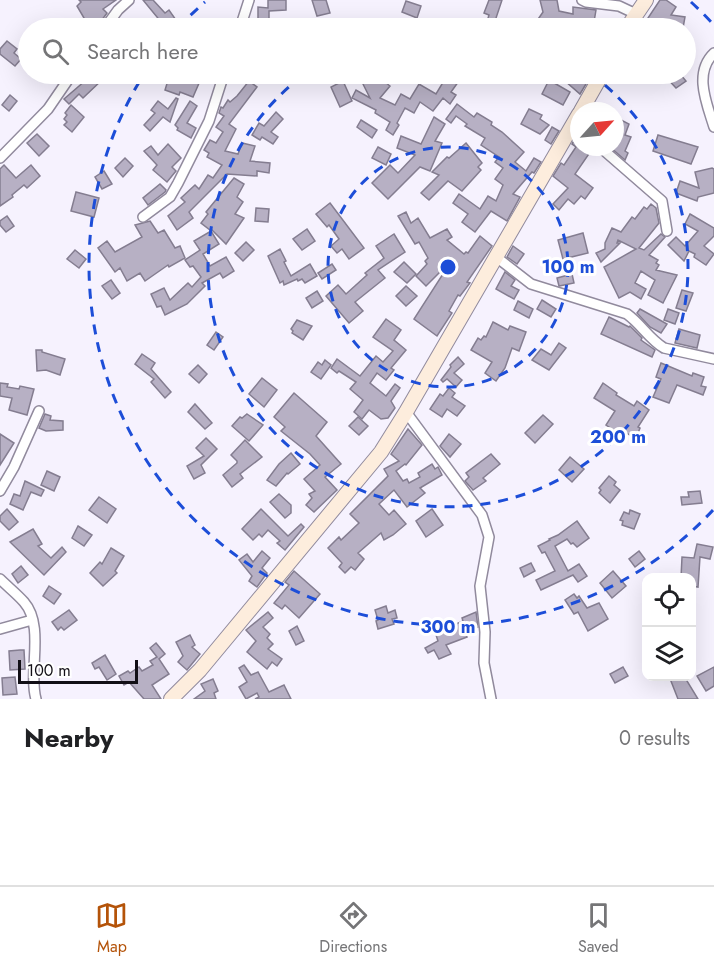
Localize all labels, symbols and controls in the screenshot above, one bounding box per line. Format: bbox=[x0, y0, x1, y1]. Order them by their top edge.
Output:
search box bbox=[18, 18, 696, 84]
icon: search bbox=[39, 35, 72, 68]
text: Search here bbox=[87, 35, 198, 67]
north arrow bbox=[570, 102, 624, 156]
text: 100 m bbox=[541, 254, 595, 280]
centre of rings bbox=[438, 257, 458, 277]
text: 200 m bbox=[590, 424, 646, 450]
map controls bbox=[642, 573, 696, 681]
button: locate bbox=[642, 573, 696, 627]
text: 300 m bbox=[420, 614, 476, 640]
button: layers bbox=[642, 627, 696, 681]
scale bar bbox=[18, 657, 138, 684]
text: 100 m bbox=[27, 659, 71, 682]
text: Nearby bbox=[24, 719, 113, 757]
text: 0 results bbox=[619, 724, 690, 753]
tab: Map bbox=[95, 899, 128, 958]
tab: Directions bbox=[319, 899, 387, 958]
tab: Saved bbox=[578, 899, 619, 958]

